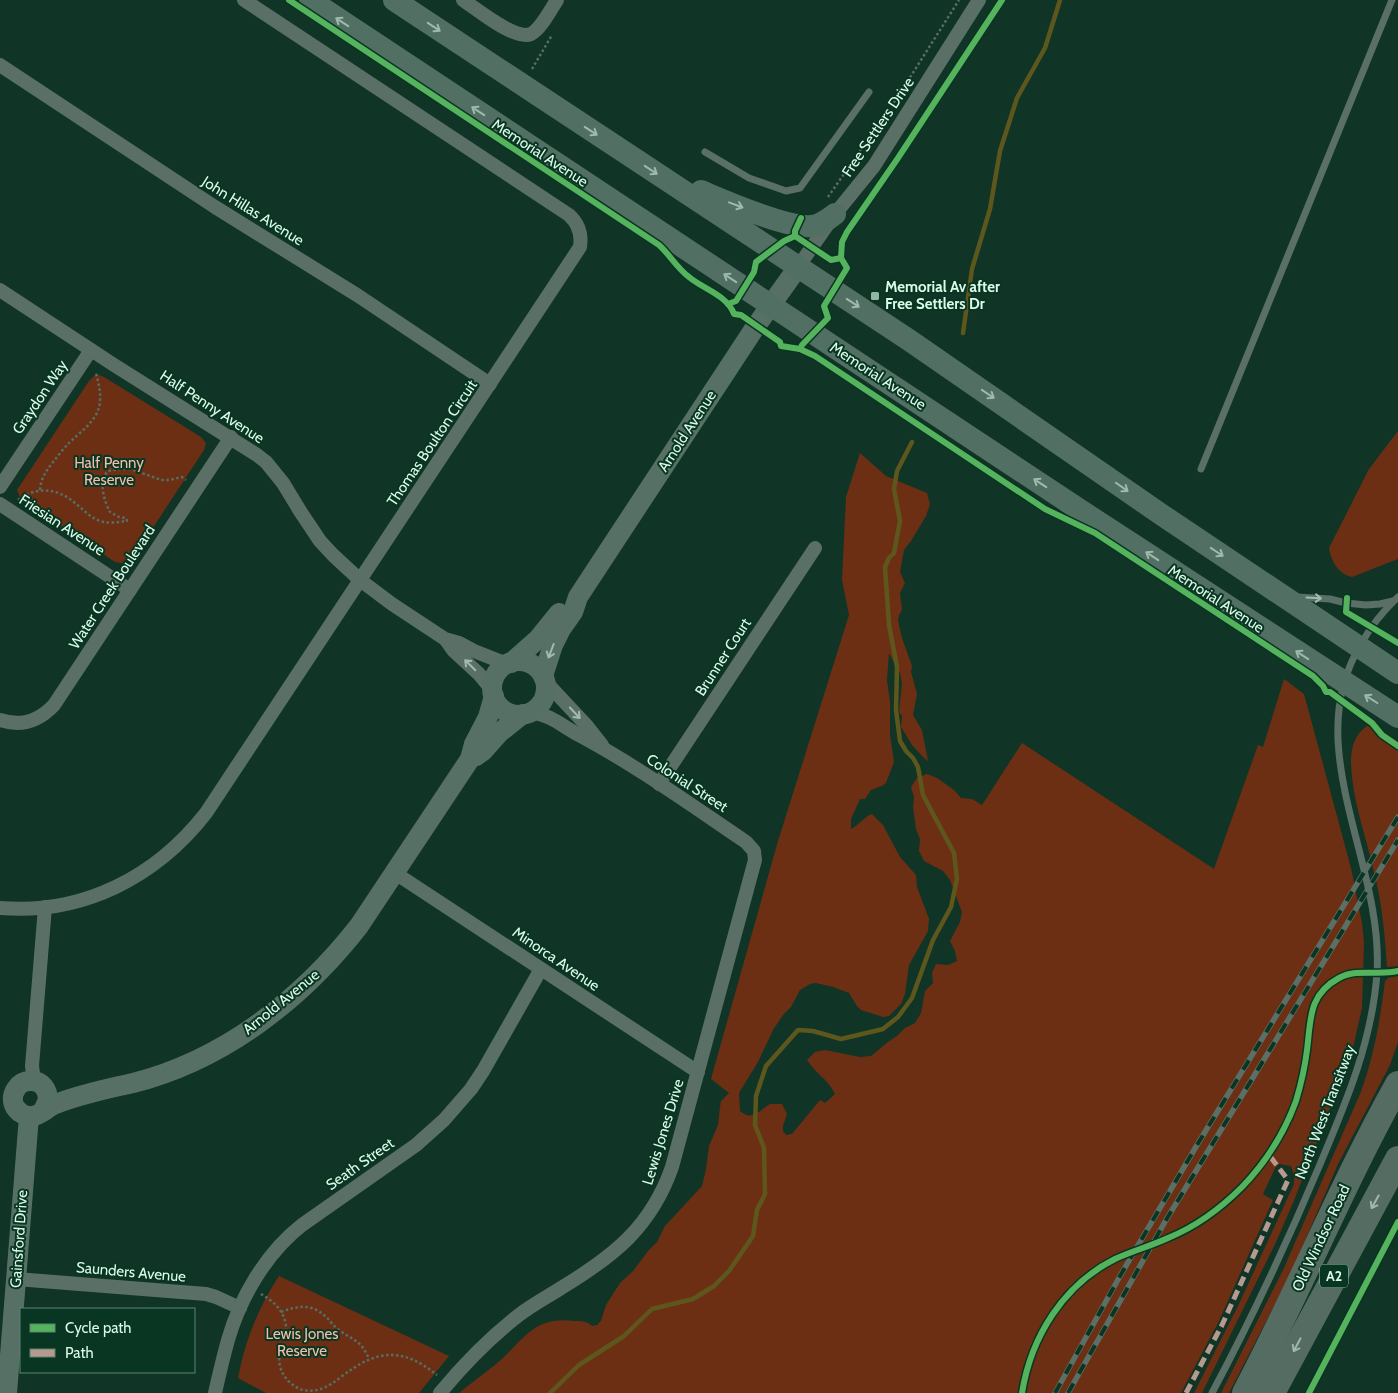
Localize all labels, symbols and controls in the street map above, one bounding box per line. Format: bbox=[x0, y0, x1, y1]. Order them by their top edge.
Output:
one-way arrow bbox=[336, 16, 350, 26]
one-way arrow bbox=[427, 22, 441, 32]
street label: Free Settlers Drive bbox=[838, 74, 918, 180]
one-way arrow bbox=[471, 106, 485, 116]
street label: Memorial Avenue bbox=[489, 115, 592, 191]
one-way arrow bbox=[584, 126, 598, 136]
one-way arrow bbox=[644, 165, 658, 175]
street label: John Hillas Avenue bbox=[198, 172, 308, 250]
one-way arrow bbox=[728, 201, 743, 210]
one-way arrow bbox=[724, 273, 738, 283]
place label: Memorial Av after Free Settlers Dr bbox=[885, 278, 1000, 313]
marker: Memorial Av after Free Settlers Dr bbox=[869, 290, 881, 302]
one-way arrow bbox=[846, 298, 860, 308]
street label: Memorial Avenue bbox=[827, 338, 930, 414]
street label: Graydon Way bbox=[9, 356, 72, 437]
street label: Half Penny Avenue bbox=[156, 367, 268, 448]
street label: Thomas Boulton Circuit bbox=[383, 377, 481, 509]
street label: Arnold Avenue bbox=[654, 387, 720, 475]
one-way arrow bbox=[981, 389, 995, 399]
park label: Half Penny Reserve bbox=[74, 454, 144, 489]
one-way arrow bbox=[1033, 477, 1047, 487]
one-way arrow bbox=[1114, 482, 1128, 492]
street label: Friesian Avenue bbox=[16, 491, 109, 560]
street label: Water Creek Boulevard bbox=[65, 522, 159, 652]
one-way arrow bbox=[1210, 547, 1224, 557]
one-way arrow bbox=[1145, 551, 1159, 562]
street label: Memorial Avenue bbox=[1165, 561, 1268, 637]
one-way arrow bbox=[1306, 593, 1322, 602]
street label: Brunner Court bbox=[691, 615, 755, 699]
one-way arrow bbox=[545, 643, 555, 658]
one-way arrow bbox=[1296, 650, 1310, 660]
one-way arrow bbox=[463, 659, 476, 671]
one-way arrow bbox=[1364, 694, 1378, 704]
one-way arrow bbox=[569, 707, 581, 720]
street label: Colonial Street bbox=[643, 750, 731, 816]
street label: Minorca Avenue bbox=[509, 923, 603, 995]
street label: Arnold Avenue bbox=[239, 965, 323, 1038]
street label: North West Transitway bbox=[1291, 1042, 1359, 1182]
street label: Lewis Jones Drive bbox=[638, 1077, 688, 1187]
street label: Seath Street bbox=[323, 1134, 397, 1194]
street label: Old Windsor Road bbox=[1288, 1182, 1354, 1294]
street label: Gainsford Drive bbox=[7, 1189, 31, 1289]
one-way arrow bbox=[1369, 1194, 1379, 1209]
street label: Saunders Avenue bbox=[75, 1258, 187, 1286]
road number: A2 bbox=[1320, 1264, 1348, 1288]
legend bbox=[20, 1308, 195, 1373]
text: Cycle path bbox=[65, 1319, 131, 1337]
park label: Lewis Jones Reserve bbox=[266, 1325, 338, 1360]
one-way arrow bbox=[1292, 1337, 1302, 1352]
text: Path bbox=[65, 1344, 94, 1362]

